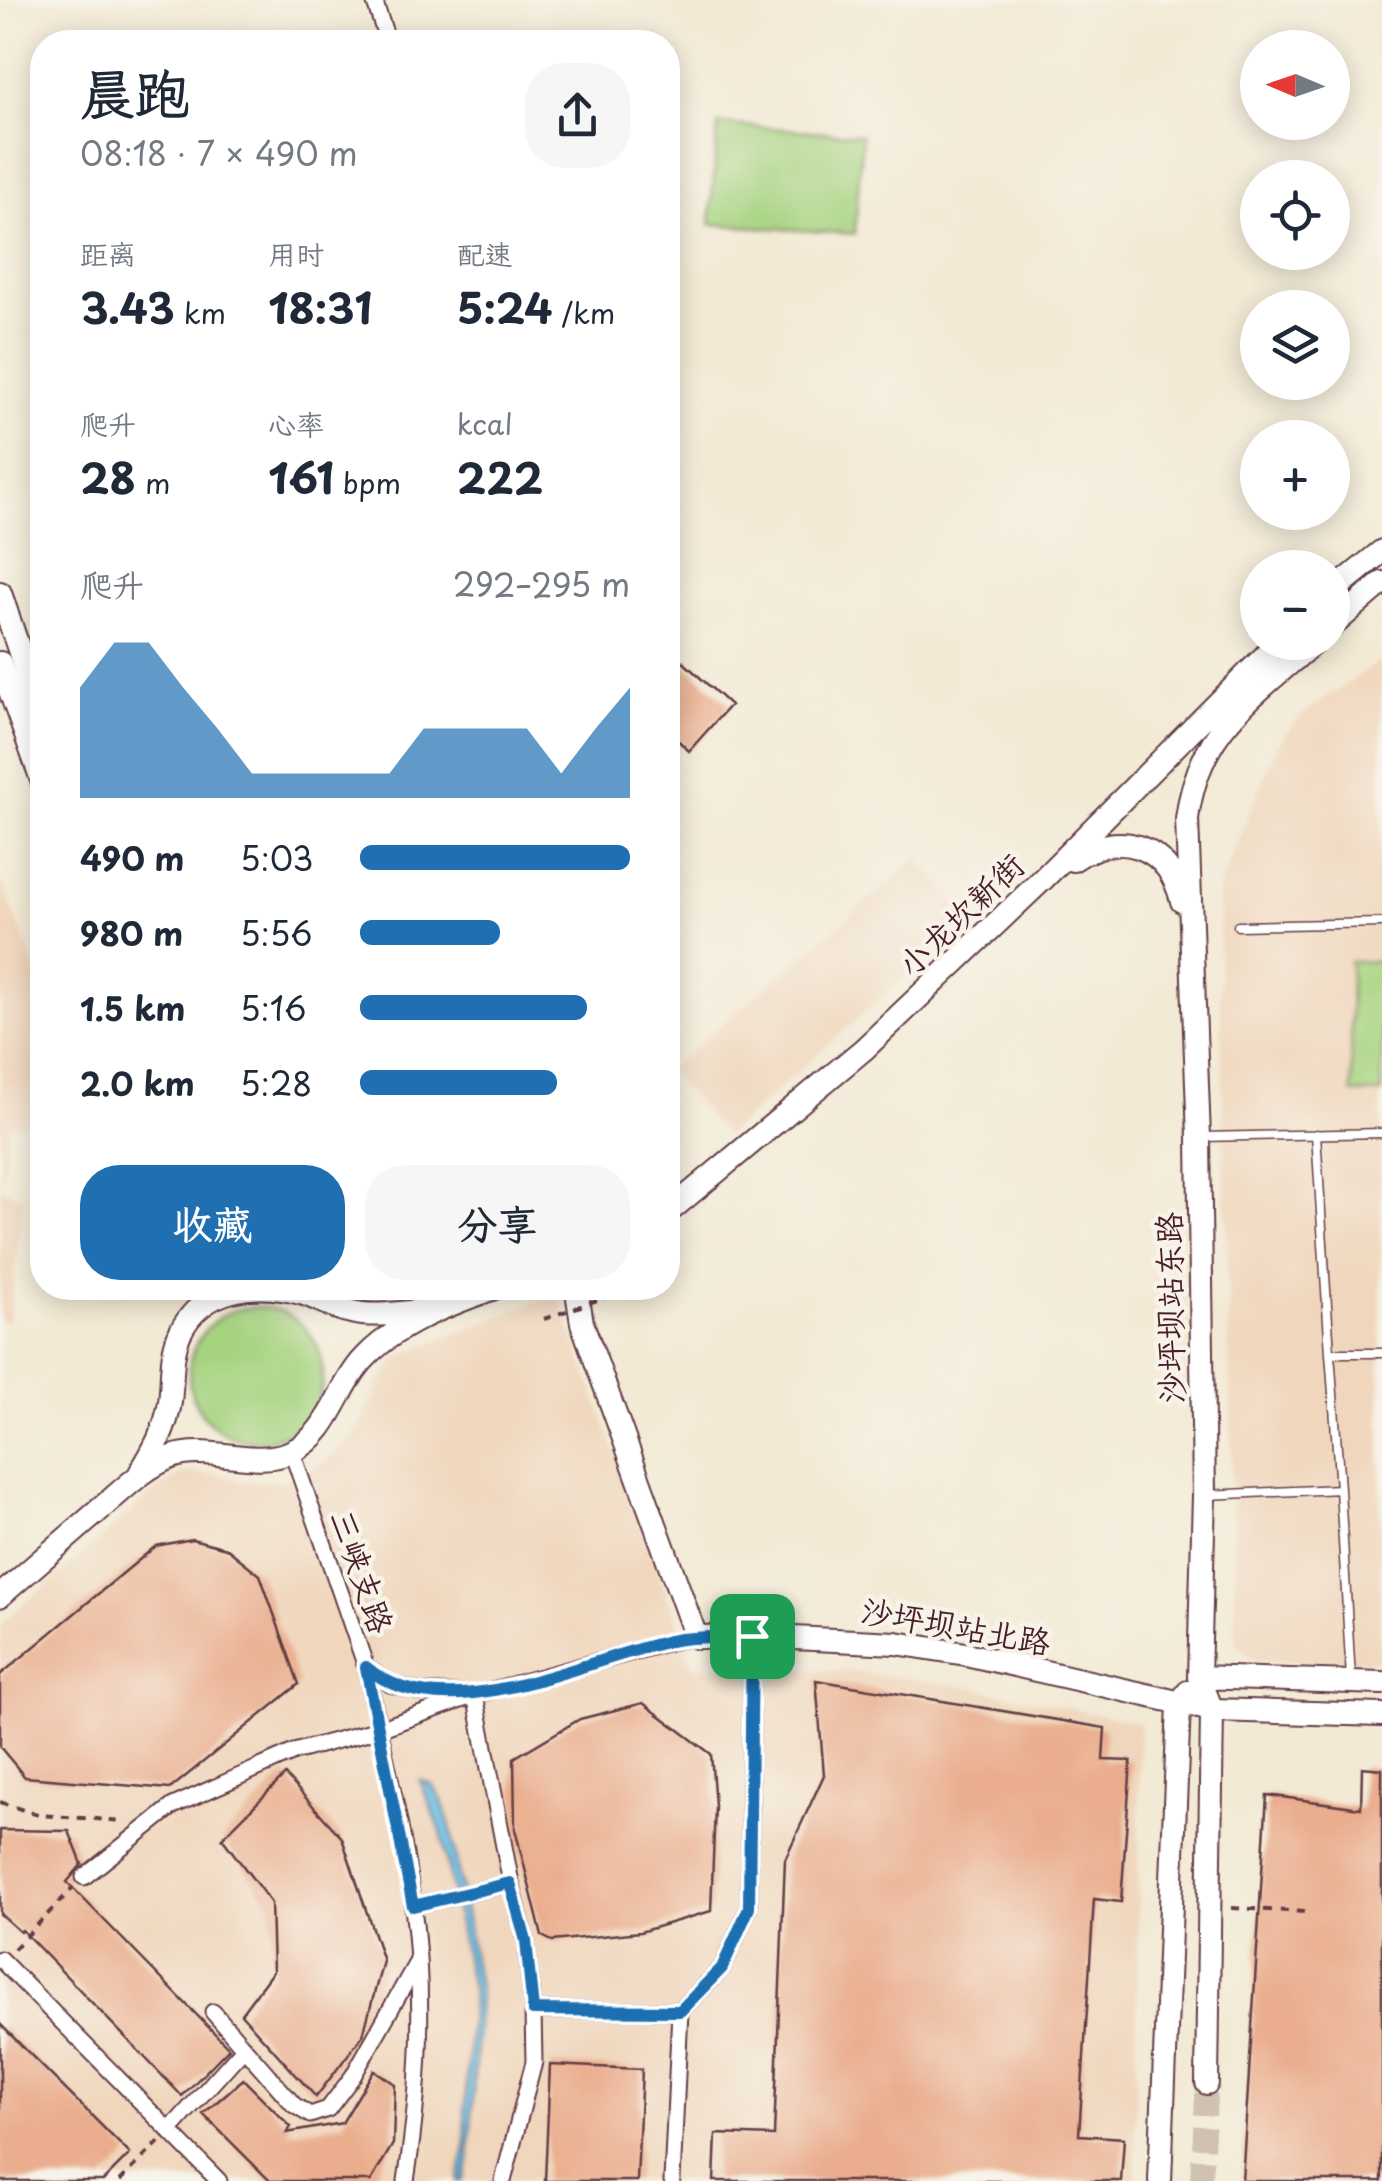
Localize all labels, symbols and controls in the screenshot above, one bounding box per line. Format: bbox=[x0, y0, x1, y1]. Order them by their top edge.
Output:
north arrow bbox=[1240, 30, 1350, 140]
map controls bbox=[1240, 30, 1350, 660]
text: 晨跑 bbox=[80, 50, 190, 133]
button: share bbox=[525, 63, 630, 168]
text: 08:18 · 7 × 490 m bbox=[80, 129, 358, 177]
button: locate bbox=[1240, 160, 1350, 270]
text: 距离 bbox=[80, 232, 136, 275]
text: 用时 bbox=[268, 232, 324, 275]
text: 配速 bbox=[457, 232, 513, 275]
text: 3.43 bbox=[80, 275, 175, 338]
text: 18:31 bbox=[268, 275, 373, 338]
text: 5:24 bbox=[457, 275, 553, 338]
button: layers bbox=[1240, 290, 1350, 400]
text: km bbox=[175, 291, 226, 334]
text: /km bbox=[553, 291, 615, 334]
text: 爬升 bbox=[80, 402, 136, 445]
text: 心率 bbox=[268, 402, 324, 445]
text: kcal bbox=[457, 402, 513, 445]
button: + bbox=[1240, 420, 1350, 530]
text: 28 bbox=[80, 445, 136, 508]
text: 161 bbox=[268, 445, 334, 508]
text: 222 bbox=[457, 445, 543, 508]
text: m bbox=[136, 461, 170, 504]
text: bpm bbox=[334, 461, 401, 504]
button: − bbox=[1240, 550, 1350, 660]
text: 爬升 bbox=[80, 560, 144, 608]
text: 292–295 m bbox=[453, 560, 630, 608]
text: 490 m bbox=[80, 834, 184, 882]
text: 5:03 bbox=[240, 834, 313, 882]
street label: 小龙坎新街 bbox=[886, 841, 1034, 987]
text: 980 m bbox=[80, 909, 183, 957]
text: 5:56 bbox=[240, 909, 313, 957]
text: 1.5 km bbox=[80, 984, 185, 1032]
text: 5:16 bbox=[240, 984, 307, 1032]
text: 2.0 km bbox=[80, 1059, 195, 1107]
text: 5:28 bbox=[240, 1059, 312, 1107]
button: 收藏 bbox=[80, 1165, 345, 1280]
button: 分享 bbox=[365, 1165, 630, 1280]
street label: 沙坪坝站东路 bbox=[1143, 1212, 1195, 1404]
street label: 三峡支路 bbox=[319, 1503, 407, 1639]
street label: 沙坪坝站北路 bbox=[857, 1585, 1055, 1665]
pin bbox=[710, 1594, 795, 1679]
icon: arrive bbox=[725, 1609, 780, 1664]

